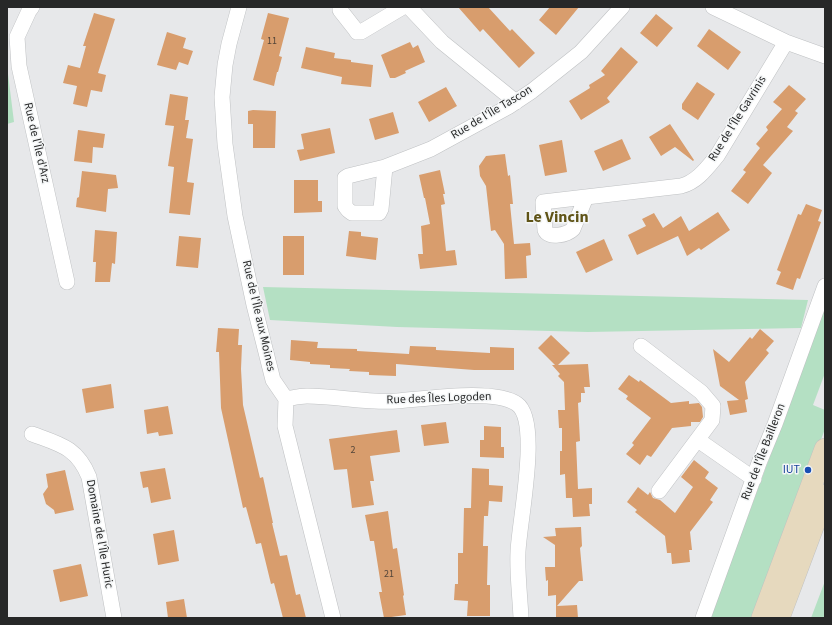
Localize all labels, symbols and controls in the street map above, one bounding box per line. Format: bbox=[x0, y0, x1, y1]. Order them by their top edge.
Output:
house number: 11 bbox=[267, 36, 277, 48]
street label: Rue de l'Île Gavrinis bbox=[706, 74, 770, 164]
street label: Rue de l'Île Tascon bbox=[449, 83, 535, 143]
street label: Rue de l'Île d'Arz bbox=[20, 101, 52, 185]
district label: Le Vincin bbox=[525, 208, 589, 228]
street label: Rue de l'Île aux Moines bbox=[238, 259, 278, 373]
street label: Rue des Îles Logoden bbox=[386, 390, 492, 408]
street label: Rue de l'Île Bailleron bbox=[739, 402, 789, 502]
house number: 2 bbox=[351, 445, 355, 457]
place label: IUT bbox=[783, 463, 800, 477]
marker: IUT bbox=[803, 465, 813, 475]
street label: Domaine de l'Île Huric bbox=[82, 478, 116, 590]
house number: 21 bbox=[384, 569, 394, 581]

